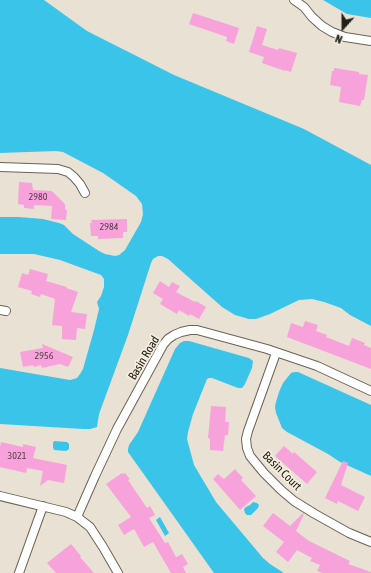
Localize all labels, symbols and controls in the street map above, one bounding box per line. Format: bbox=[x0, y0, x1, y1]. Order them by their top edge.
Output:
north arrow bbox=[323, 8, 363, 48]
text: N bbox=[334, 32, 344, 46]
house number: 2980 bbox=[29, 191, 47, 203]
house number: 2984 bbox=[100, 221, 118, 233]
street label: Basin Road bbox=[125, 333, 163, 383]
house number: 2956 bbox=[35, 350, 53, 362]
street label: Basin Court bbox=[259, 448, 305, 494]
house number: 3021 bbox=[8, 450, 26, 462]

